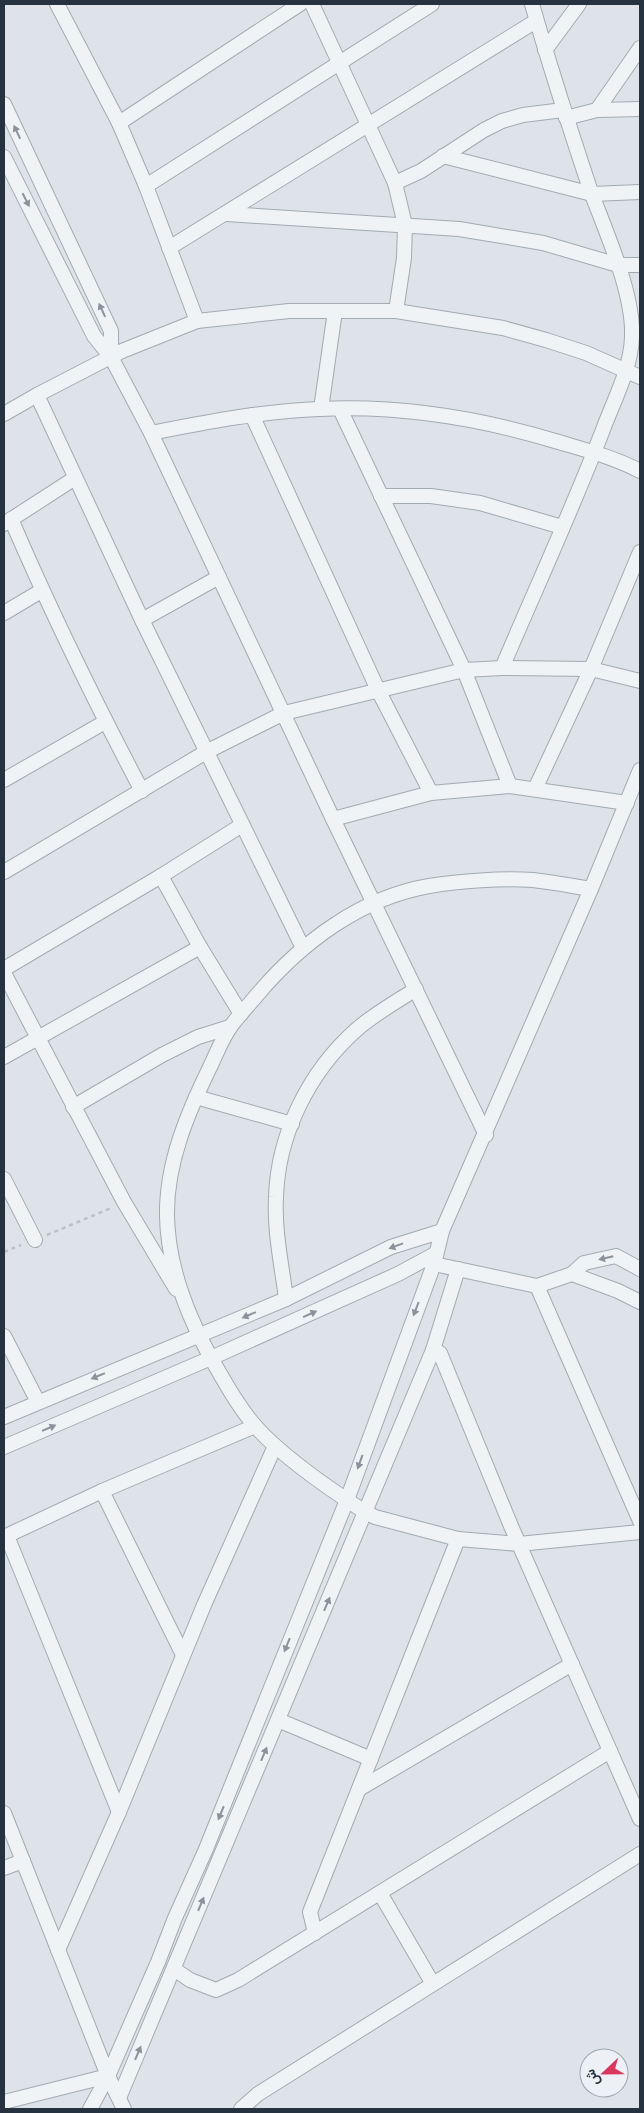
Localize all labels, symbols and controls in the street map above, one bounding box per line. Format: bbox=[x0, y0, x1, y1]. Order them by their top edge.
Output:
one-way arrow bbox=[13, 125, 21, 139]
one-way arrow bbox=[22, 193, 30, 207]
one-way arrow bbox=[98, 303, 106, 318]
one-way arrow bbox=[388, 1242, 403, 1250]
one-way arrow bbox=[598, 1254, 613, 1262]
one-way arrow bbox=[412, 1302, 420, 1317]
one-way arrow bbox=[302, 1309, 317, 1318]
one-way arrow bbox=[242, 1311, 256, 1319]
one-way arrow bbox=[91, 1373, 106, 1381]
one-way arrow bbox=[41, 1424, 56, 1432]
one-way arrow bbox=[356, 1455, 364, 1470]
one-way arrow bbox=[323, 1597, 331, 1611]
one-way arrow bbox=[283, 1638, 291, 1652]
one-way arrow bbox=[260, 1746, 268, 1761]
one-way arrow bbox=[216, 1805, 224, 1820]
one-way arrow bbox=[198, 1897, 206, 1911]
one-way arrow bbox=[134, 2046, 142, 2060]
north arrow bbox=[579, 2048, 629, 2098]
text: ش bbox=[579, 2066, 604, 2090]

